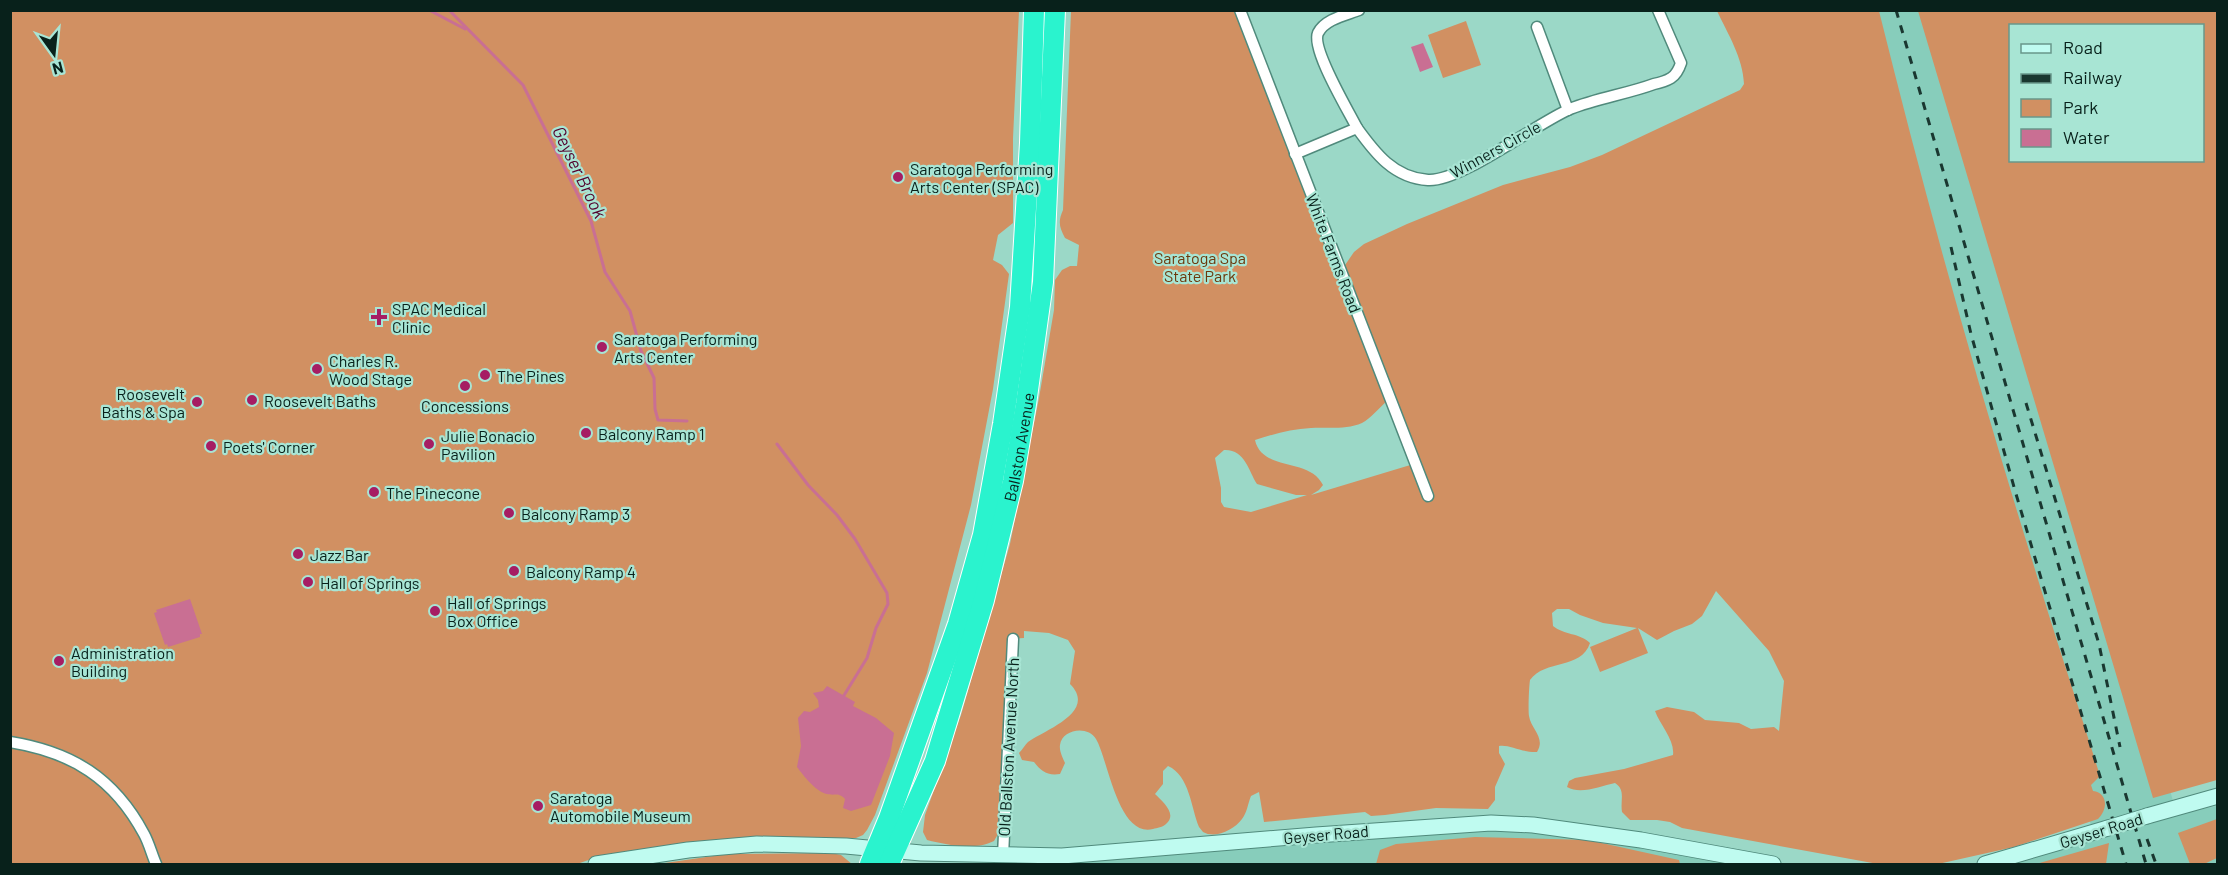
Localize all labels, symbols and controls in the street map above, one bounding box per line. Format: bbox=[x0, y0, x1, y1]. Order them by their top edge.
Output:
north arrow bbox=[24, 24, 84, 84]
legend bbox=[2009, 24, 2204, 162]
text: Road bbox=[2063, 36, 2103, 58]
text: N bbox=[50, 58, 66, 80]
text: Railway bbox=[2063, 66, 2122, 88]
text: Park bbox=[2063, 96, 2098, 118]
street label: Winners Circle bbox=[1446, 116, 1544, 182]
water label: Geyser Brook bbox=[548, 122, 612, 222]
text: Water bbox=[2063, 126, 2110, 148]
place label: Saratoga Performing Arts Center (SPAC) bbox=[910, 159, 1053, 196]
marker: Saratoga Performing Arts Center (SPAC) bbox=[891, 170, 905, 184]
street label: White Farms Road bbox=[1303, 191, 1365, 315]
park label: Saratoga Spa State Park bbox=[1154, 248, 1246, 285]
place label: SPAC Medical Clinic bbox=[392, 299, 486, 336]
marker: SPAC Medical Clinic bbox=[370, 308, 388, 326]
place label: Saratoga Performing Arts Center bbox=[614, 329, 757, 366]
marker: Saratoga Performing Arts Center bbox=[595, 340, 609, 354]
place label: Charles R. Wood Stage bbox=[329, 351, 412, 388]
marker: Charles R. Wood Stage bbox=[310, 362, 324, 376]
place label: The Pines bbox=[497, 366, 565, 385]
marker: The Pines bbox=[478, 368, 492, 382]
marker: Concessions bbox=[458, 379, 472, 393]
place label: Roosevelt Baths & Spa bbox=[102, 384, 185, 421]
place label: Roosevelt Baths bbox=[264, 391, 376, 410]
street label: Ballston Avenue bbox=[999, 391, 1037, 503]
marker: Roosevelt Baths bbox=[245, 393, 259, 407]
marker: Roosevelt Baths & Spa bbox=[190, 395, 204, 409]
place label: Concessions bbox=[421, 396, 509, 415]
place label: Balcony Ramp 1 bbox=[598, 424, 705, 443]
place label: Julie Bonacio Pavilion bbox=[441, 426, 535, 463]
marker: Balcony Ramp 1 bbox=[579, 426, 593, 440]
place label: Poets' Corner bbox=[223, 437, 315, 456]
marker: Julie Bonacio Pavilion bbox=[422, 437, 436, 451]
marker: Poets' Corner bbox=[204, 439, 218, 453]
place label: The Pinecone bbox=[386, 483, 480, 502]
marker: The Pinecone bbox=[367, 485, 381, 499]
place label: Balcony Ramp 3 bbox=[521, 504, 630, 523]
marker: Balcony Ramp 3 bbox=[502, 506, 516, 520]
place label: Jazz Bar bbox=[310, 545, 369, 564]
marker: Jazz Bar bbox=[291, 547, 305, 561]
place label: Balcony Ramp 4 bbox=[526, 562, 636, 581]
marker: Balcony Ramp 4 bbox=[507, 564, 521, 578]
place label: Hall of Springs bbox=[320, 573, 420, 592]
marker: Hall of Springs bbox=[301, 575, 315, 589]
place label: Hall of Springs Box Office bbox=[447, 593, 547, 630]
marker: Hall of Springs Box Office bbox=[428, 604, 442, 618]
place label: Administration Building bbox=[71, 643, 174, 680]
marker: Administration Building bbox=[52, 654, 66, 668]
street label: Old Ballston Avenue North bbox=[994, 657, 1022, 837]
place label: Saratoga Automobile Museum bbox=[550, 788, 691, 825]
marker: Saratoga Automobile Museum bbox=[531, 799, 545, 813]
street label: Geyser Road bbox=[2057, 808, 2145, 852]
street label: Geyser Road bbox=[1283, 821, 1369, 847]

